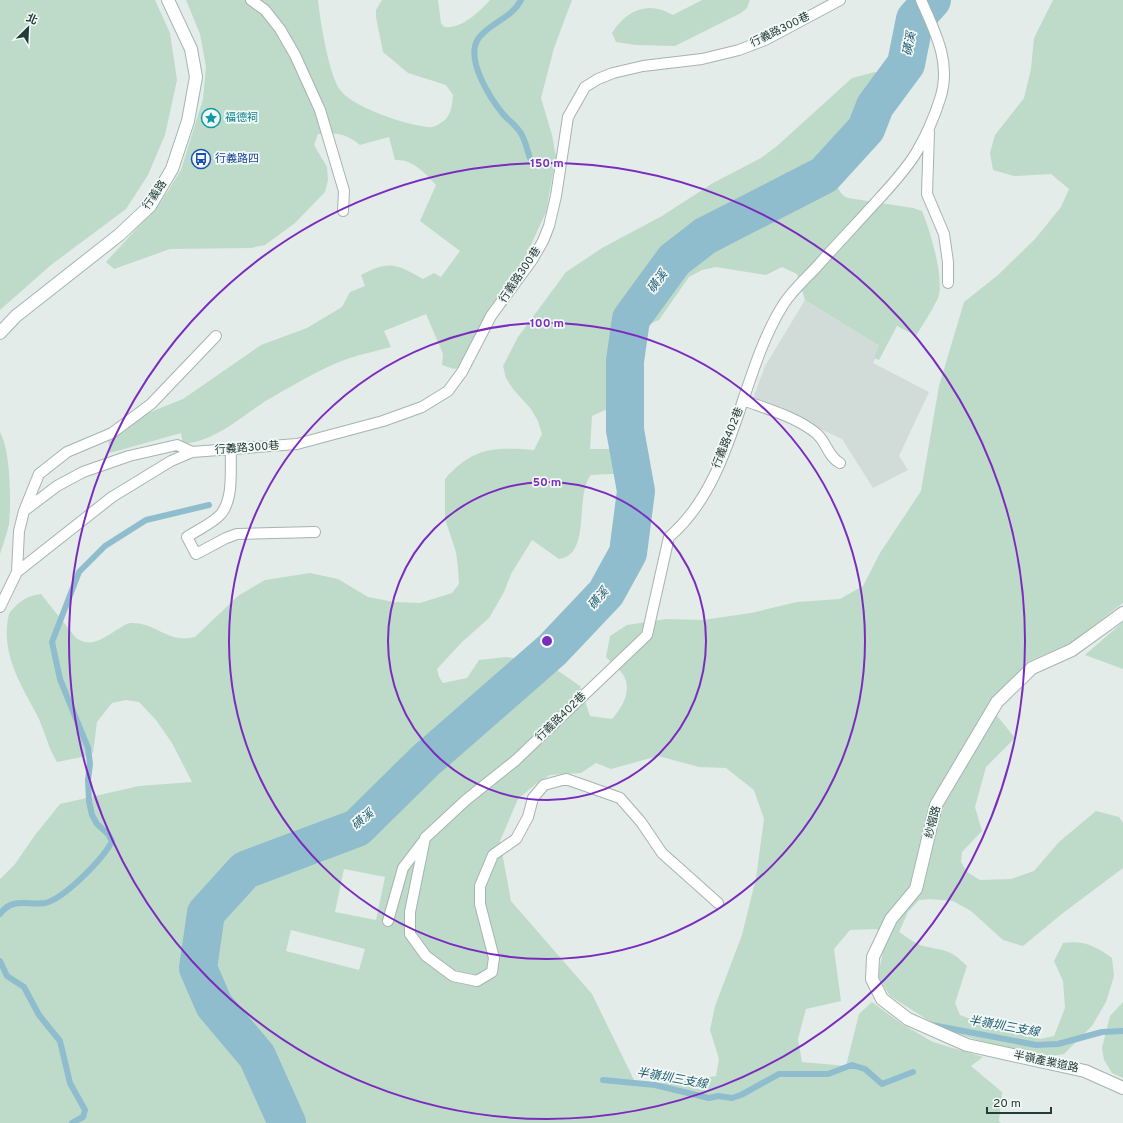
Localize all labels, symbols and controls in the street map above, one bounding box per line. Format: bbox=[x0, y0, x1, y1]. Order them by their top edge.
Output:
north arrow bbox=[8, 8, 48, 48]
street label: 行義路300巷 bbox=[748, 10, 812, 50]
text: 北 bbox=[24, 11, 40, 28]
water label: 磺溪 bbox=[900, 29, 921, 57]
place icon: 福德祠 bbox=[200, 107, 222, 129]
place label: 福德祠 bbox=[225, 111, 258, 125]
bus stop icon: 行義路四 bbox=[190, 148, 212, 170]
place label: 行義路四 bbox=[215, 152, 259, 166]
text: 150 m bbox=[530, 156, 564, 172]
street label: 行義路 bbox=[140, 177, 170, 213]
street label: 行義路300巷 bbox=[496, 244, 544, 306]
water label: 磺溪 bbox=[644, 266, 673, 296]
text: 100 m bbox=[530, 316, 564, 332]
street label: 行義路402巷 bbox=[709, 405, 747, 471]
street label: 行義路300巷 bbox=[214, 439, 280, 457]
text: 50 m bbox=[533, 475, 561, 491]
water label: 磺溪 bbox=[585, 583, 614, 613]
centre of rings bbox=[540, 634, 554, 648]
street label: 行義路402巷 bbox=[533, 690, 589, 744]
street label: 紗帽路 bbox=[922, 804, 944, 840]
water label: 磺溪 bbox=[349, 805, 379, 834]
water label: 半嶺圳三支線 bbox=[967, 1013, 1043, 1041]
street label: 半嶺產業道路 bbox=[1012, 1048, 1080, 1076]
water label: 半嶺圳三支線 bbox=[635, 1065, 711, 1093]
scale bar bbox=[987, 1089, 1051, 1115]
text: 20 m bbox=[993, 1096, 1021, 1112]

